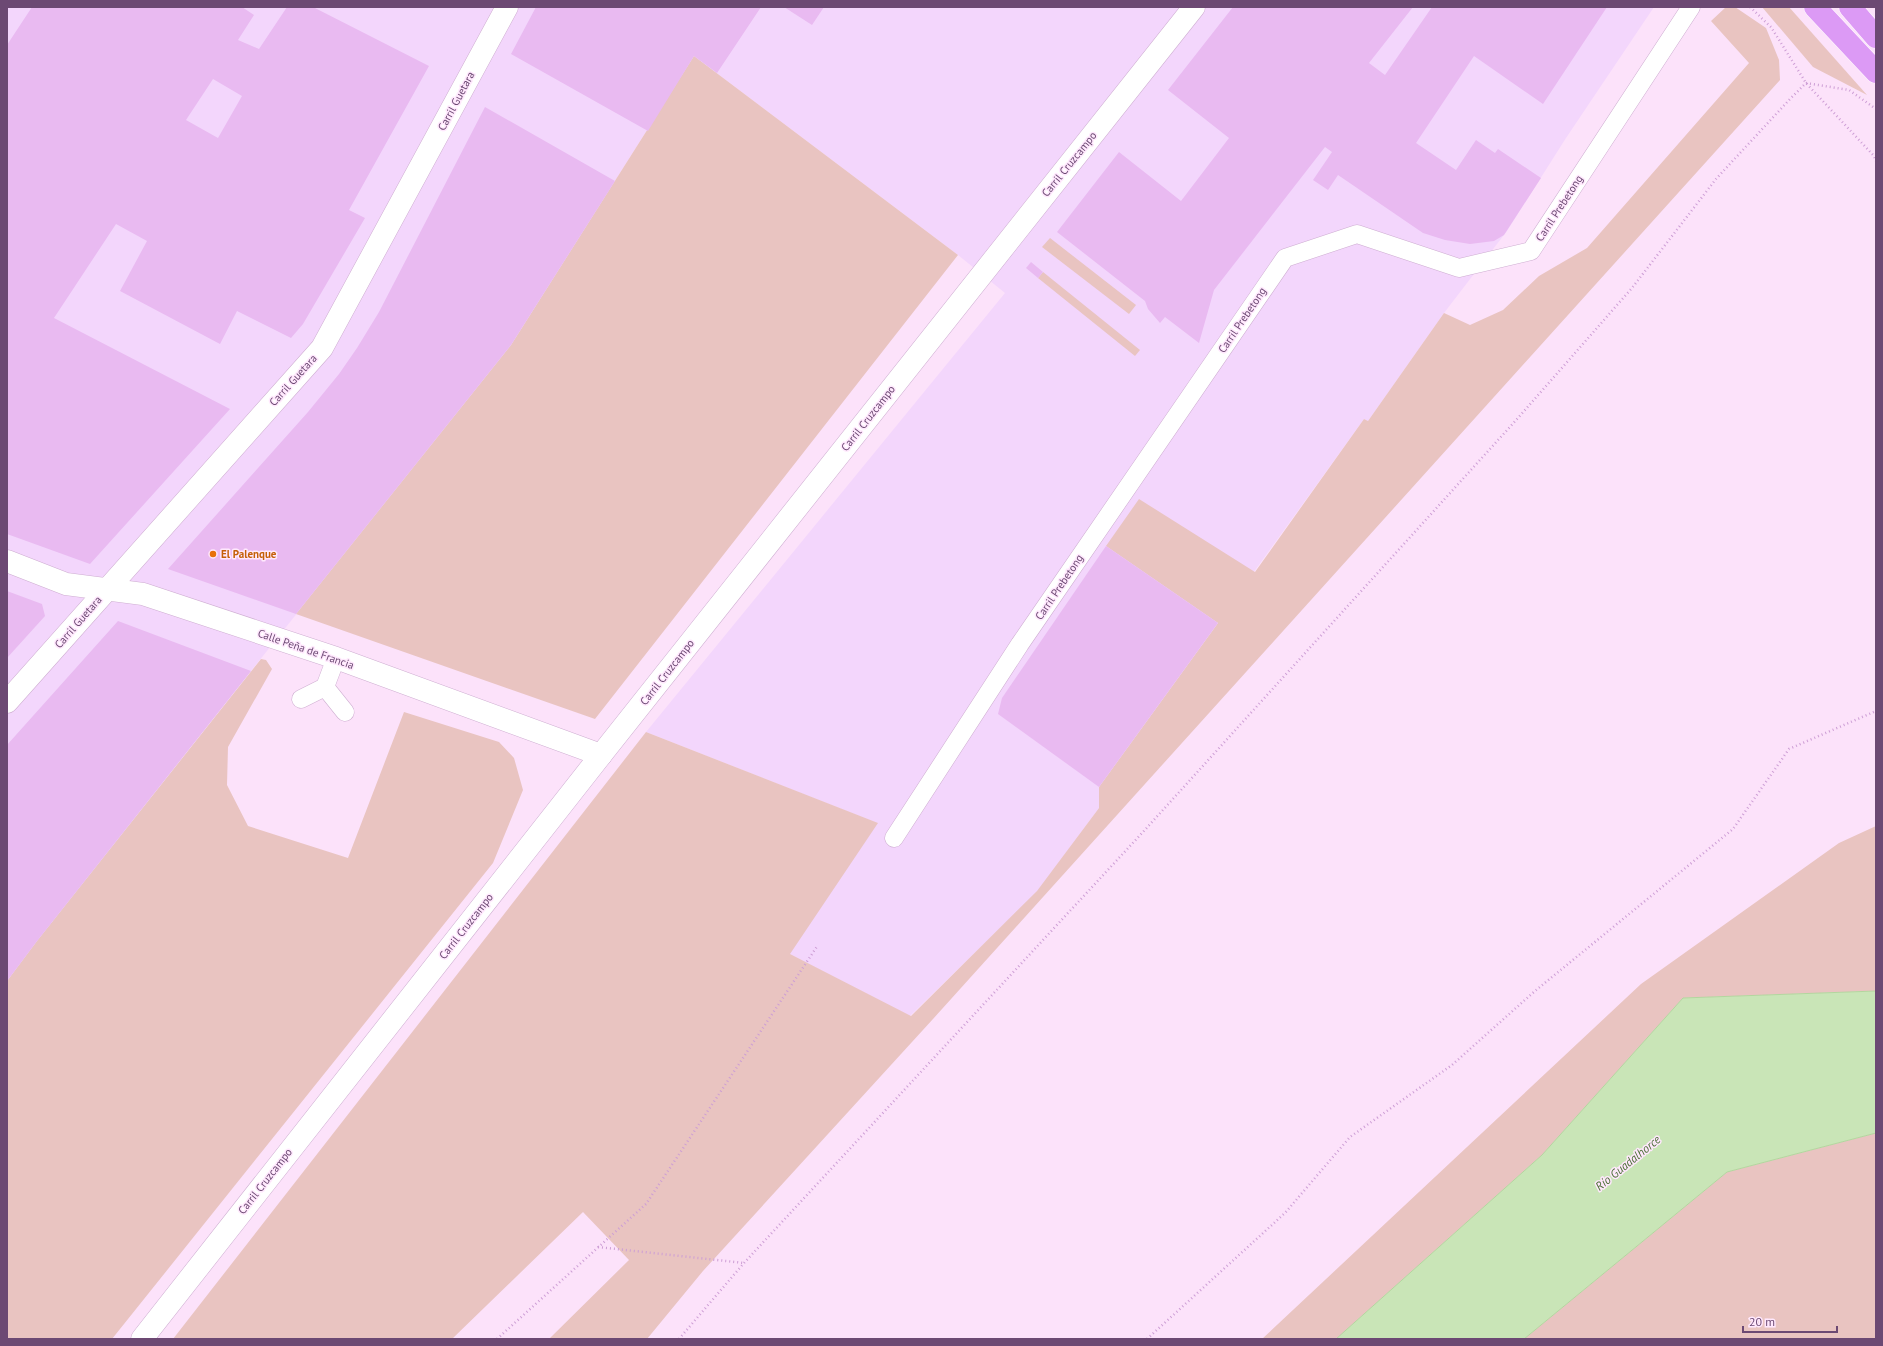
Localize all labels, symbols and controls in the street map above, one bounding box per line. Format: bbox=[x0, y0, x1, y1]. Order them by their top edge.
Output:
street label: Carril Guetara bbox=[435, 69, 477, 133]
street label: Carril Cruzcampo bbox=[1038, 128, 1100, 199]
street label: Carril Prebetong bbox=[1532, 172, 1586, 244]
street label: Carril Prebetong bbox=[1215, 284, 1269, 355]
street label: Carril Guetara bbox=[266, 351, 320, 409]
street label: Carril Cruzcampo bbox=[838, 382, 898, 454]
place label: El Palenque bbox=[221, 547, 277, 561]
marker: El Palenque bbox=[208, 549, 218, 559]
street label: Carril Prebetong bbox=[1032, 551, 1086, 622]
street label: Carril Guetara bbox=[51, 593, 105, 651]
street label: Calle Peña de Francia bbox=[256, 626, 356, 672]
street label: Carril Cruzcampo bbox=[637, 636, 697, 708]
street label: Carril Cruzcampo bbox=[436, 890, 496, 962]
water label: Río Guadalhorce bbox=[1592, 1131, 1664, 1193]
street label: Carril Cruzcampo bbox=[235, 1145, 295, 1217]
scale bar bbox=[1743, 1308, 1837, 1334]
text: 20 m bbox=[1749, 1314, 1775, 1329]

